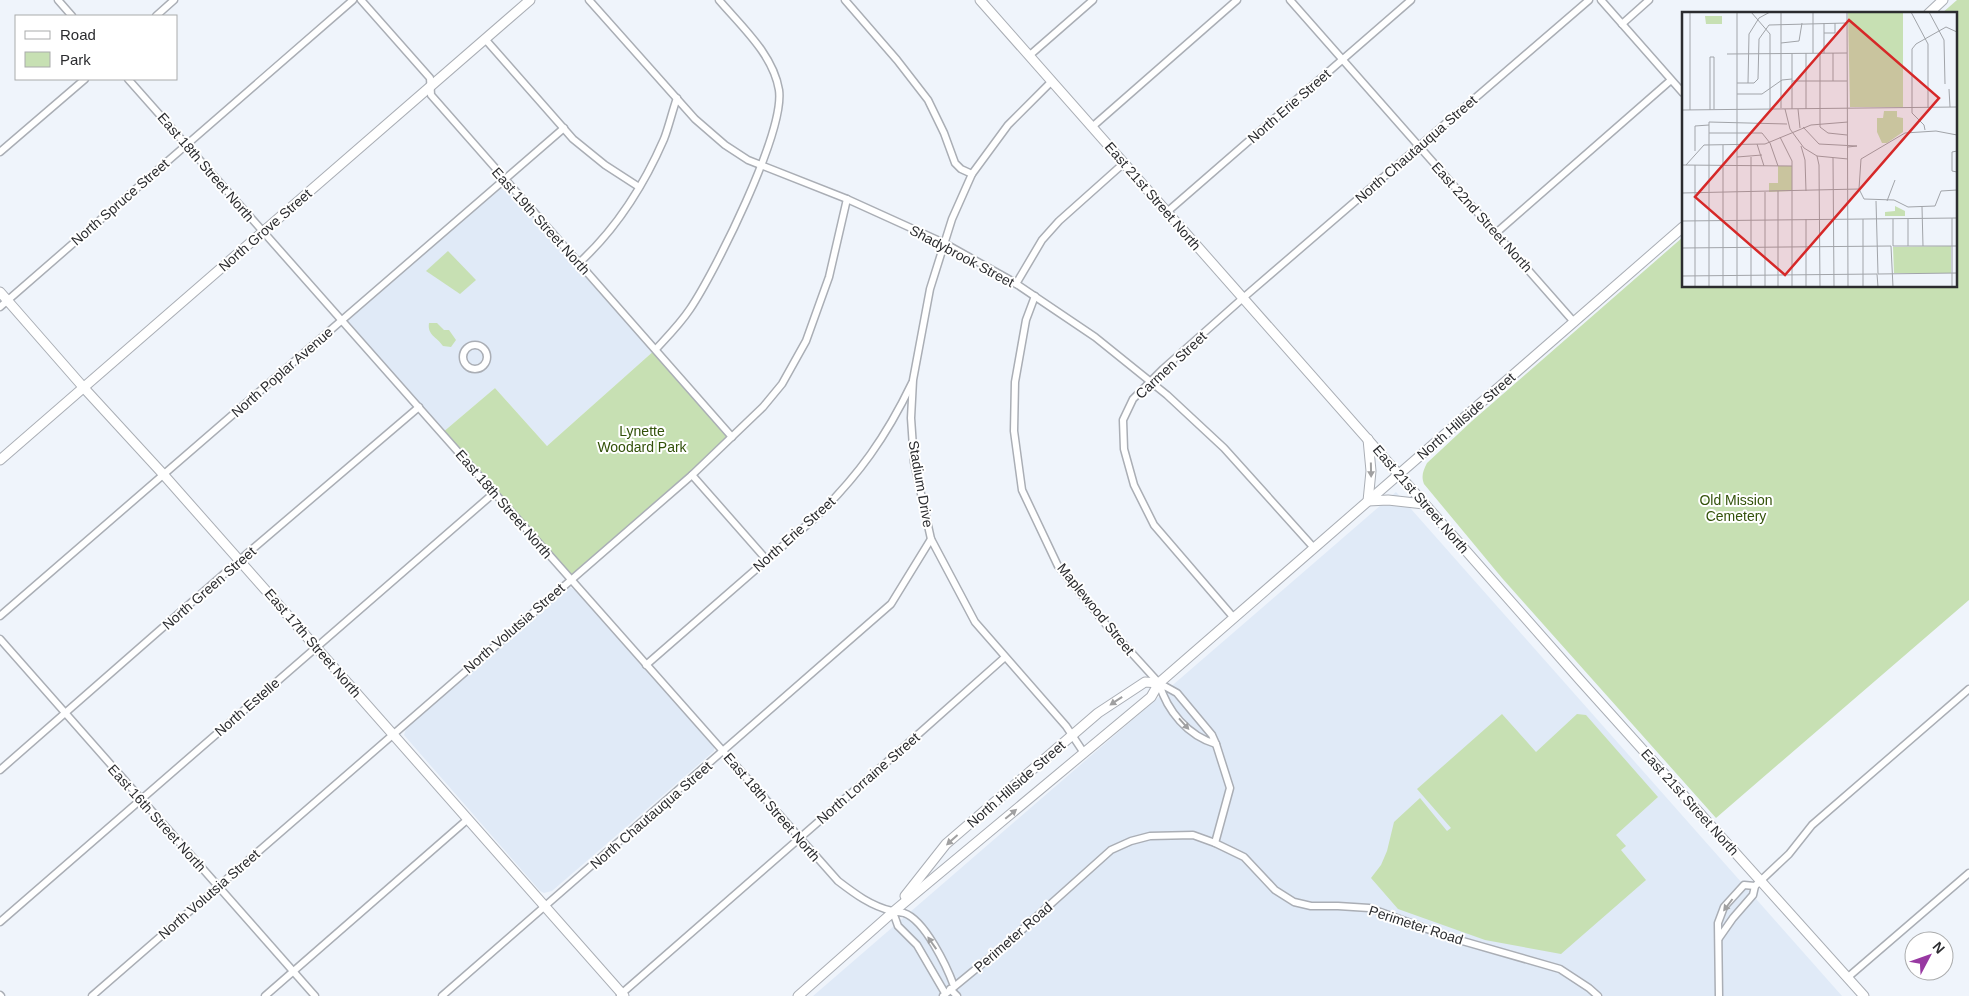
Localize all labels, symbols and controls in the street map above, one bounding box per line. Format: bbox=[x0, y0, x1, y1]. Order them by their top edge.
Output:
inset map bbox=[1682, 12, 1956, 288]
legend bbox=[15, 15, 178, 80]
text: Road bbox=[60, 26, 96, 43]
text: Park bbox=[60, 51, 91, 68]
street label: North Erie Street bbox=[1244, 66, 1334, 146]
street label: North Chautauqua Street bbox=[1352, 92, 1480, 206]
street label: East 18th Street North bbox=[155, 109, 257, 225]
street label: East 21st Street North bbox=[1102, 139, 1204, 253]
street label: North Spruce Street bbox=[68, 155, 172, 249]
street label: East 22nd Street North bbox=[1428, 159, 1536, 275]
street label: East 19th Street North bbox=[489, 164, 593, 278]
street label: North Grove Street bbox=[215, 185, 315, 275]
street label: Shadybrook Street bbox=[907, 222, 1017, 290]
street label: North Poplar Avenue bbox=[228, 324, 336, 420]
street label: Carmen Street bbox=[1132, 328, 1210, 402]
street label: North Hillside Street bbox=[1414, 369, 1518, 463]
park label: Lynette Woodard Park bbox=[597, 423, 688, 455]
street label: Stadium Drive bbox=[905, 439, 937, 529]
street label: East 21st Street North bbox=[1370, 442, 1472, 556]
street label: East 18th Street North bbox=[453, 446, 555, 562]
one-way arrow bbox=[1367, 462, 1375, 478]
park label: Old Mission Cemetery bbox=[1699, 492, 1773, 524]
street label: North Erie Street bbox=[750, 493, 838, 575]
street label: North Green Street bbox=[159, 543, 259, 633]
street label: Maplewood Street bbox=[1054, 560, 1138, 658]
street label: North Volutsia Street bbox=[460, 580, 568, 676]
street label: East 17th Street North bbox=[262, 585, 364, 701]
street label: North Estelle bbox=[212, 675, 283, 739]
one-way arrow bbox=[1109, 696, 1123, 706]
one-way arrow bbox=[1178, 718, 1189, 731]
street label: North Lorraine Street bbox=[813, 729, 923, 827]
street label: North Hillside Street bbox=[964, 737, 1068, 831]
street label: East 21st Street North bbox=[1638, 745, 1742, 859]
street label: East 18th Street North bbox=[721, 749, 823, 865]
street label: North Chautauqua Street bbox=[587, 758, 715, 872]
street label: East 16th Street North bbox=[105, 761, 209, 875]
one-way arrow bbox=[1005, 808, 1018, 819]
one-way arrow bbox=[946, 834, 958, 846]
street label: North Volutsia Street bbox=[155, 846, 263, 942]
one-way arrow bbox=[1722, 898, 1733, 911]
street label: Perimeter Road bbox=[971, 899, 1055, 975]
street label: Perimeter Road bbox=[1367, 902, 1465, 948]
north arrow bbox=[1904, 931, 1954, 981]
one-way arrow bbox=[927, 936, 937, 950]
text: N bbox=[1929, 938, 1948, 957]

